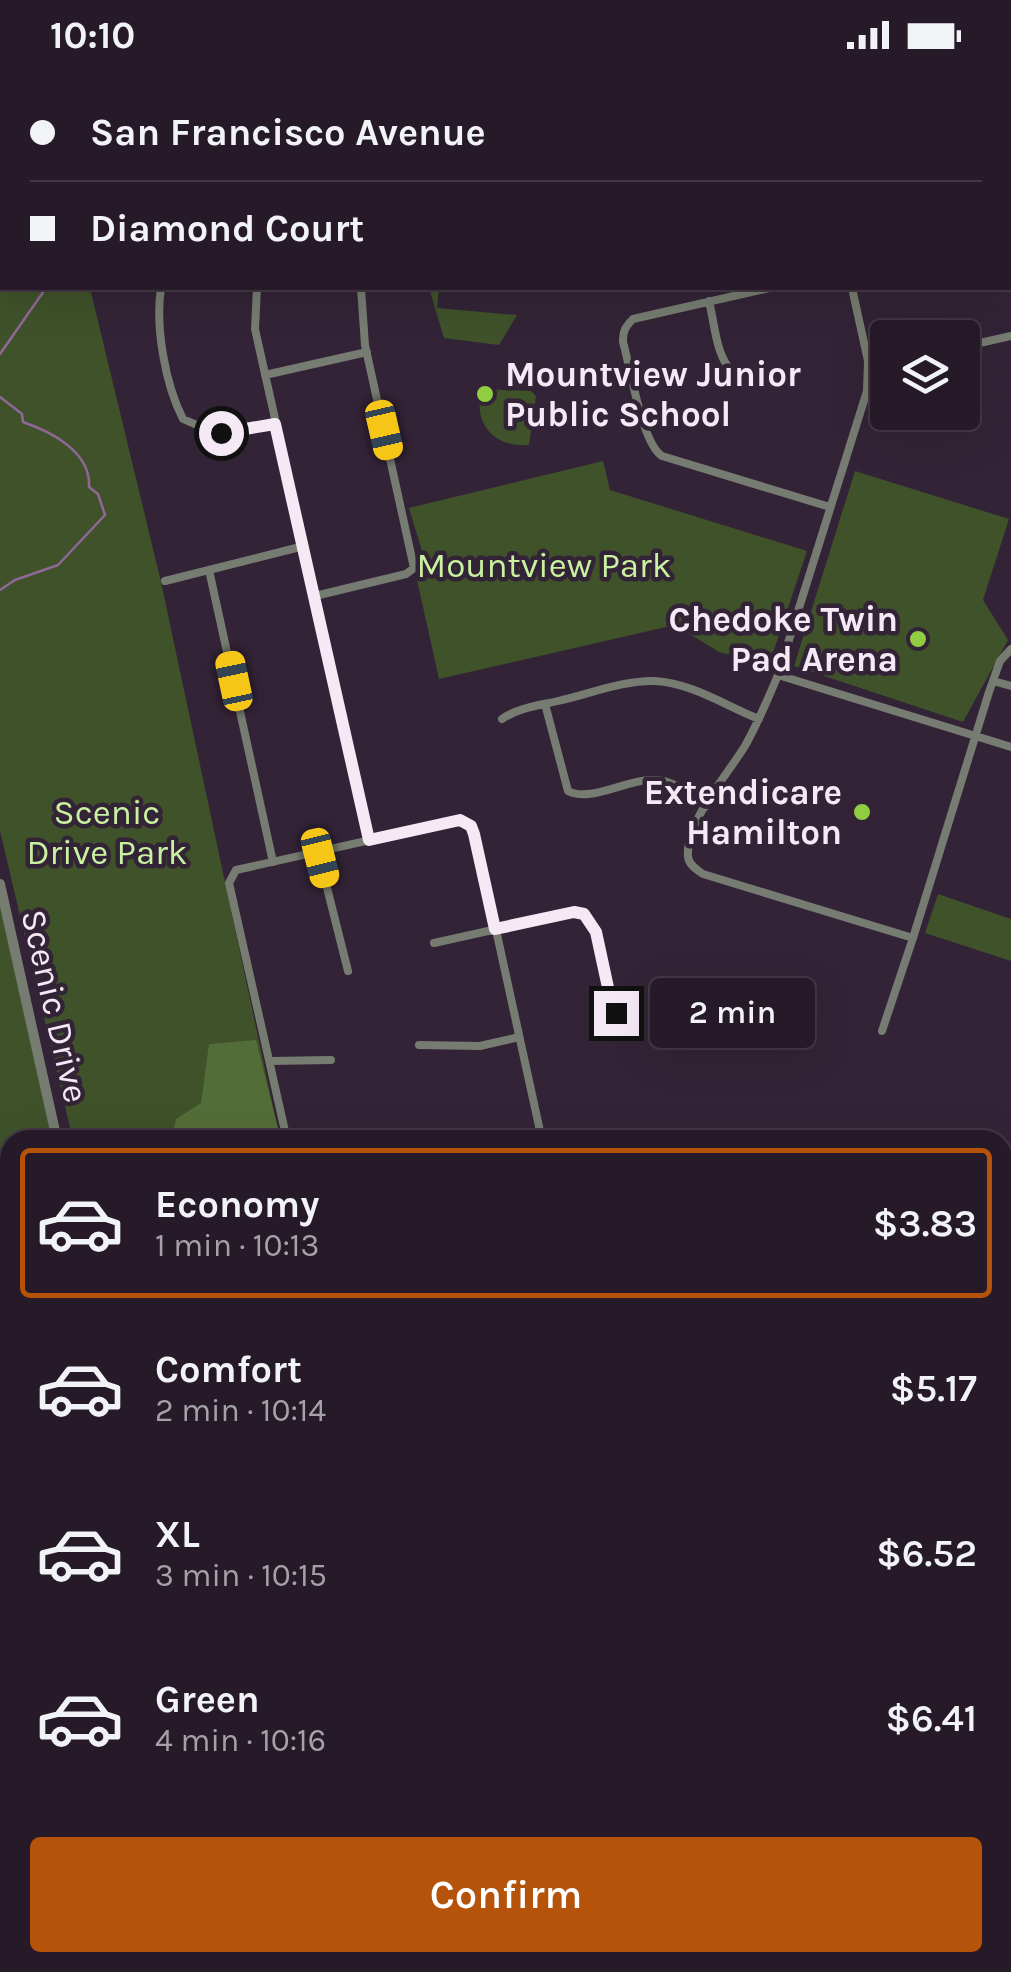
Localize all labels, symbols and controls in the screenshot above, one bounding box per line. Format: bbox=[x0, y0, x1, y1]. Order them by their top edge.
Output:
text: 10:10 bbox=[50, 13, 135, 58]
text: San Francisco Avenue bbox=[90, 110, 486, 155]
text: Diamond Court bbox=[90, 206, 364, 251]
map controls bbox=[870, 320, 980, 430]
button: layers bbox=[870, 320, 980, 430]
place label: Mountview Junior Public School bbox=[505, 354, 801, 435]
marker: Mountview Junior Public School bbox=[474, 383, 496, 405]
car bbox=[363, 397, 405, 463]
route start bbox=[199, 411, 244, 456]
park label: Mountview Park bbox=[417, 545, 671, 586]
place label: Chedoke Twin Pad Arena bbox=[669, 599, 898, 680]
marker: Chedoke Twin Pad Arena bbox=[907, 628, 929, 650]
car bbox=[213, 649, 255, 713]
place label: Extendicare Hamilton bbox=[644, 772, 842, 853]
park label: Scenic Drive Park bbox=[26, 792, 188, 873]
marker: Extendicare Hamilton bbox=[851, 801, 873, 823]
car bbox=[298, 825, 342, 891]
street label: Scenic Drive bbox=[12, 906, 97, 1107]
callout: 2 min bbox=[651, 978, 816, 1048]
route end bbox=[594, 991, 639, 1036]
text: 2 min bbox=[689, 994, 776, 1031]
icon: car bbox=[35, 1178, 125, 1268]
text: Economy bbox=[155, 1182, 319, 1227]
text: $3.83 bbox=[873, 1201, 977, 1246]
text: 1 min · 10:13 bbox=[155, 1227, 319, 1264]
icon: car bbox=[35, 1343, 125, 1433]
text: Comfort bbox=[155, 1347, 302, 1392]
text: $5.17 bbox=[890, 1366, 977, 1411]
text: 2 min · 10:14 bbox=[155, 1392, 326, 1429]
icon: car bbox=[35, 1508, 125, 1598]
text: XL bbox=[155, 1512, 200, 1557]
text: $6.52 bbox=[876, 1531, 977, 1576]
text: 3 min · 10:15 bbox=[155, 1557, 327, 1594]
icon: car bbox=[35, 1673, 125, 1763]
text: Green bbox=[155, 1677, 260, 1722]
text: $6.41 bbox=[885, 1696, 977, 1741]
text: 4 min · 10:16 bbox=[155, 1722, 326, 1759]
button: Confirm bbox=[30, 1837, 982, 1952]

